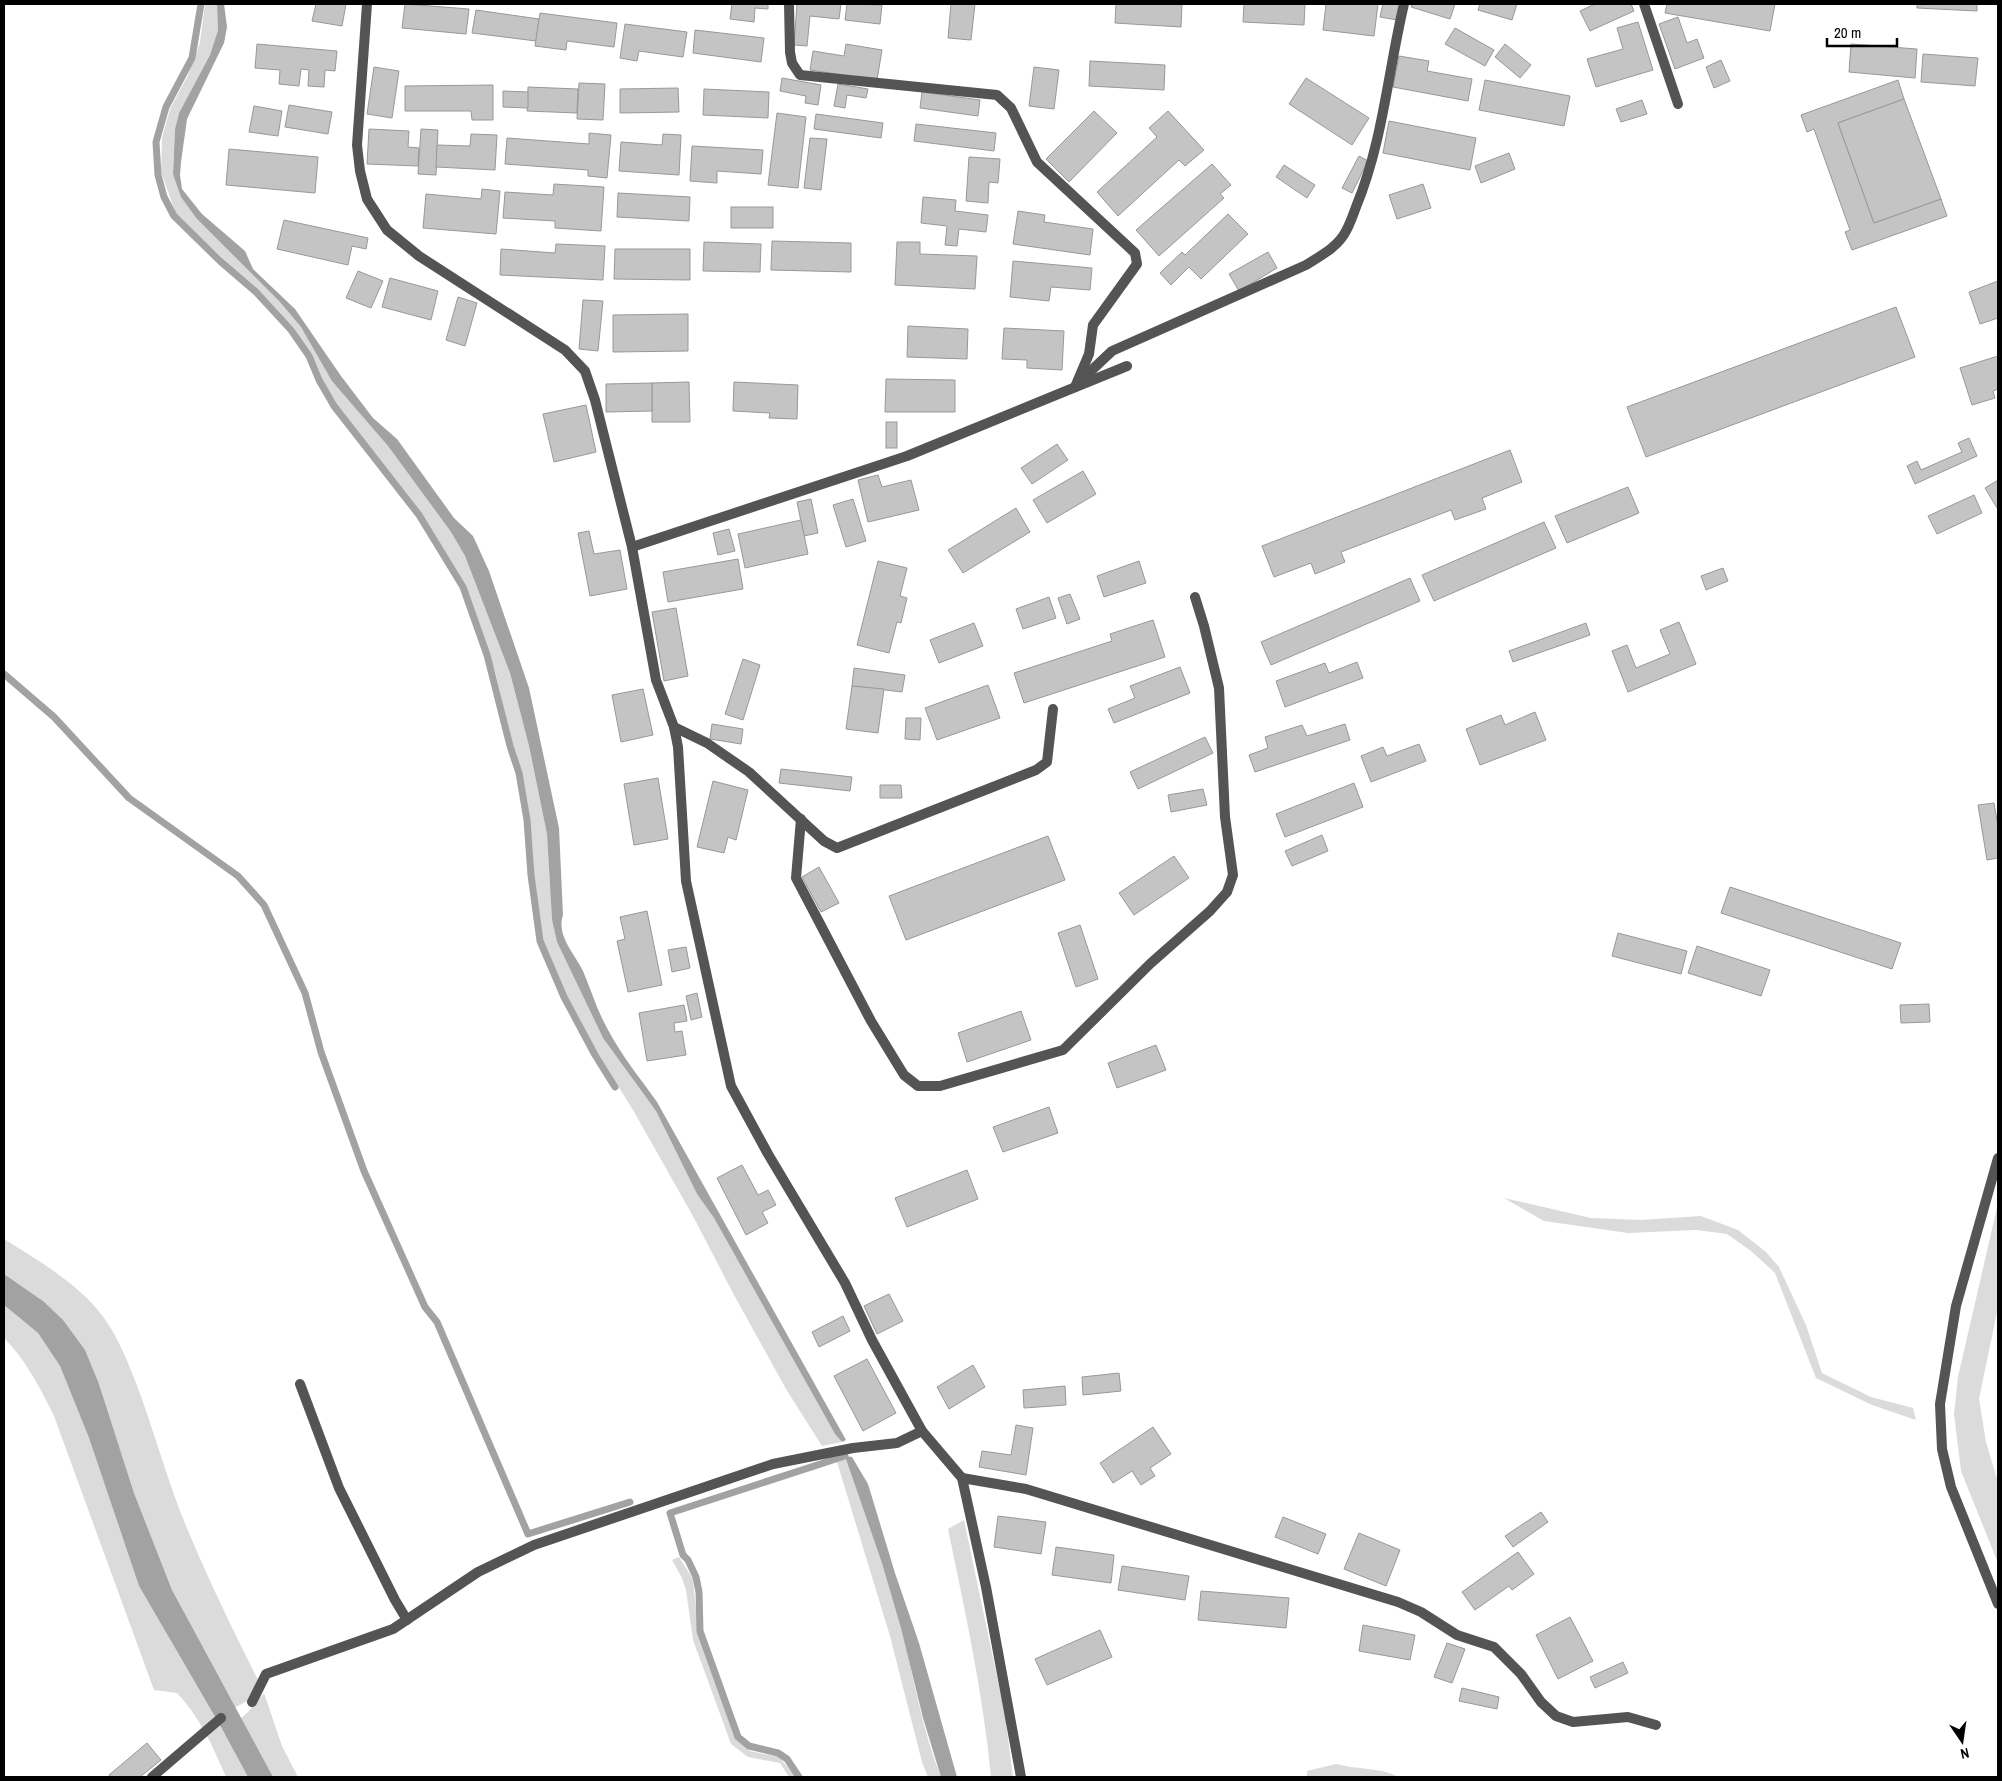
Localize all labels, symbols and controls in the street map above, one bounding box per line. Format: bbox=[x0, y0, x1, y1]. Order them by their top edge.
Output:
scale bar bbox=[1827, 15, 1897, 47]
text: 20 m bbox=[1834, 22, 1861, 43]
north arrow bbox=[1937, 1716, 1987, 1766]
text: N bbox=[1959, 1744, 1971, 1763]

